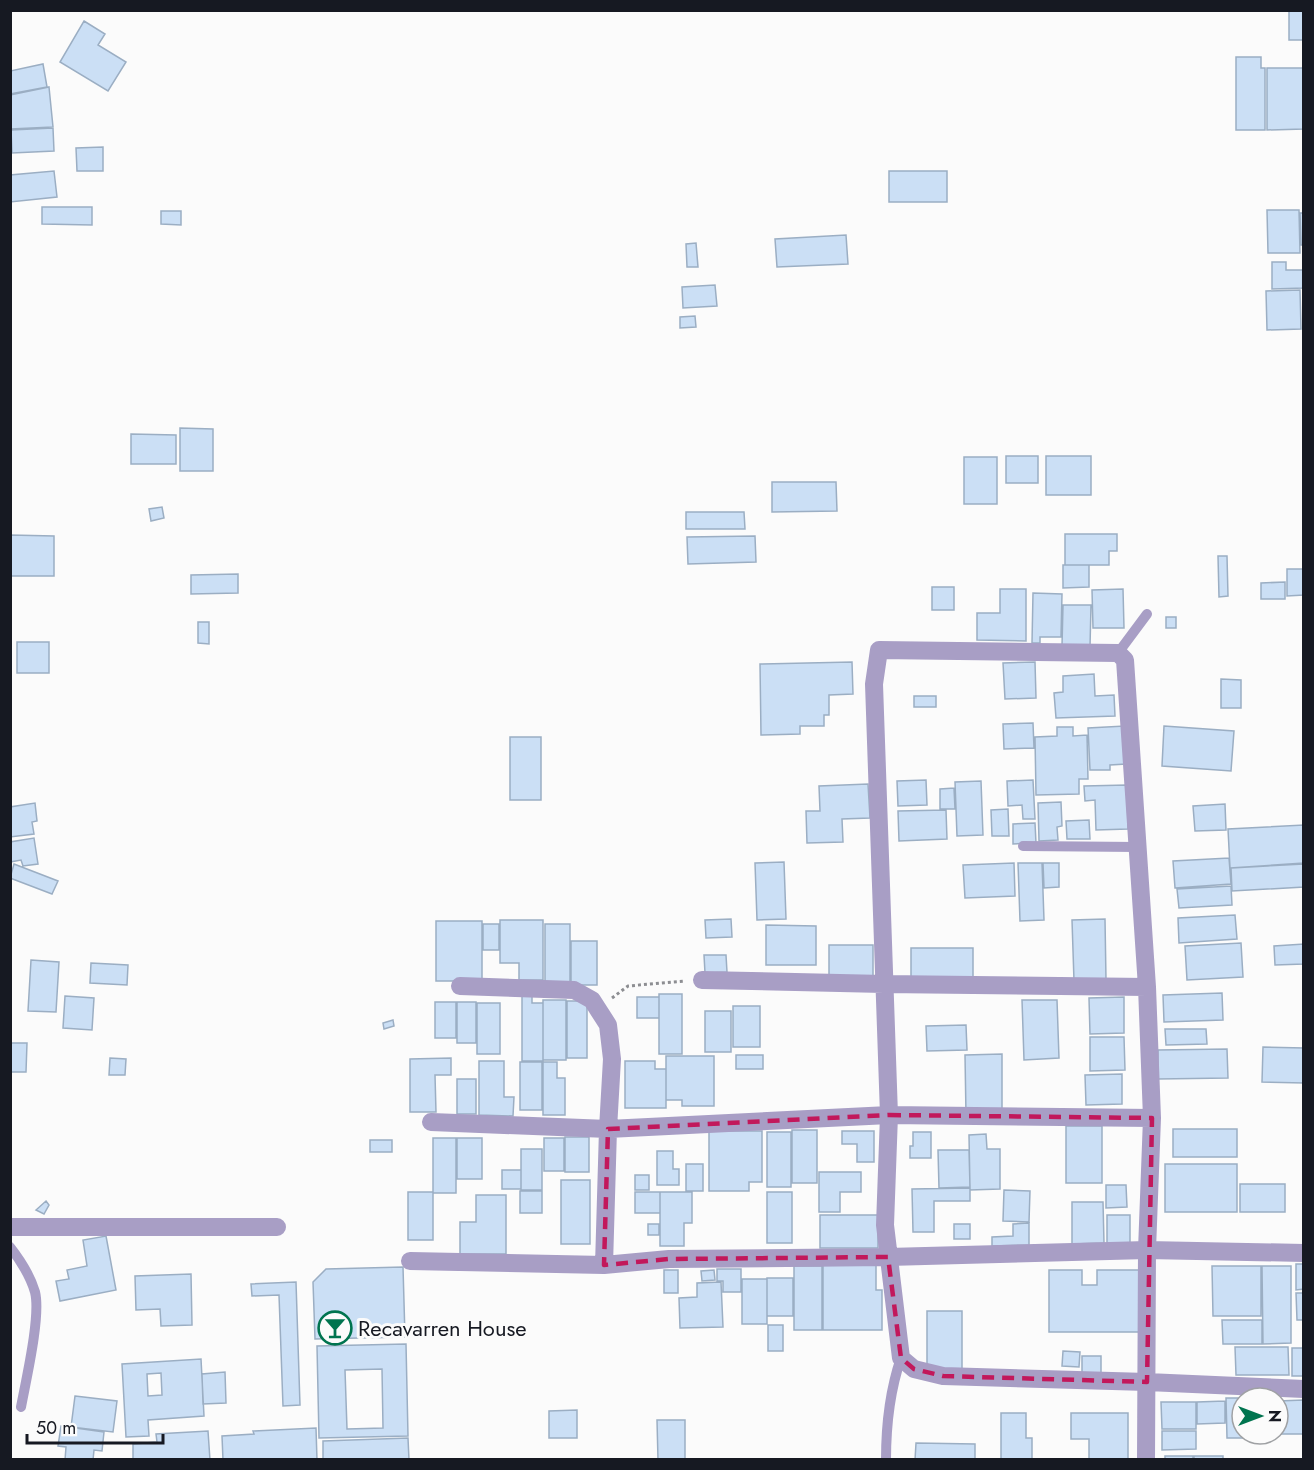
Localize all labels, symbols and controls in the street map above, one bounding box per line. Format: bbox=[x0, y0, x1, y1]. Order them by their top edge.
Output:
bar icon: Recavarren House bbox=[317, 1310, 353, 1346]
place label: Recavarren House bbox=[358, 1312, 527, 1344]
north arrow bbox=[1230, 1386, 1290, 1446]
scale bar bbox=[27, 1407, 164, 1445]
text: N bbox=[1263, 1410, 1286, 1422]
text: 50 m bbox=[36, 1415, 76, 1441]

